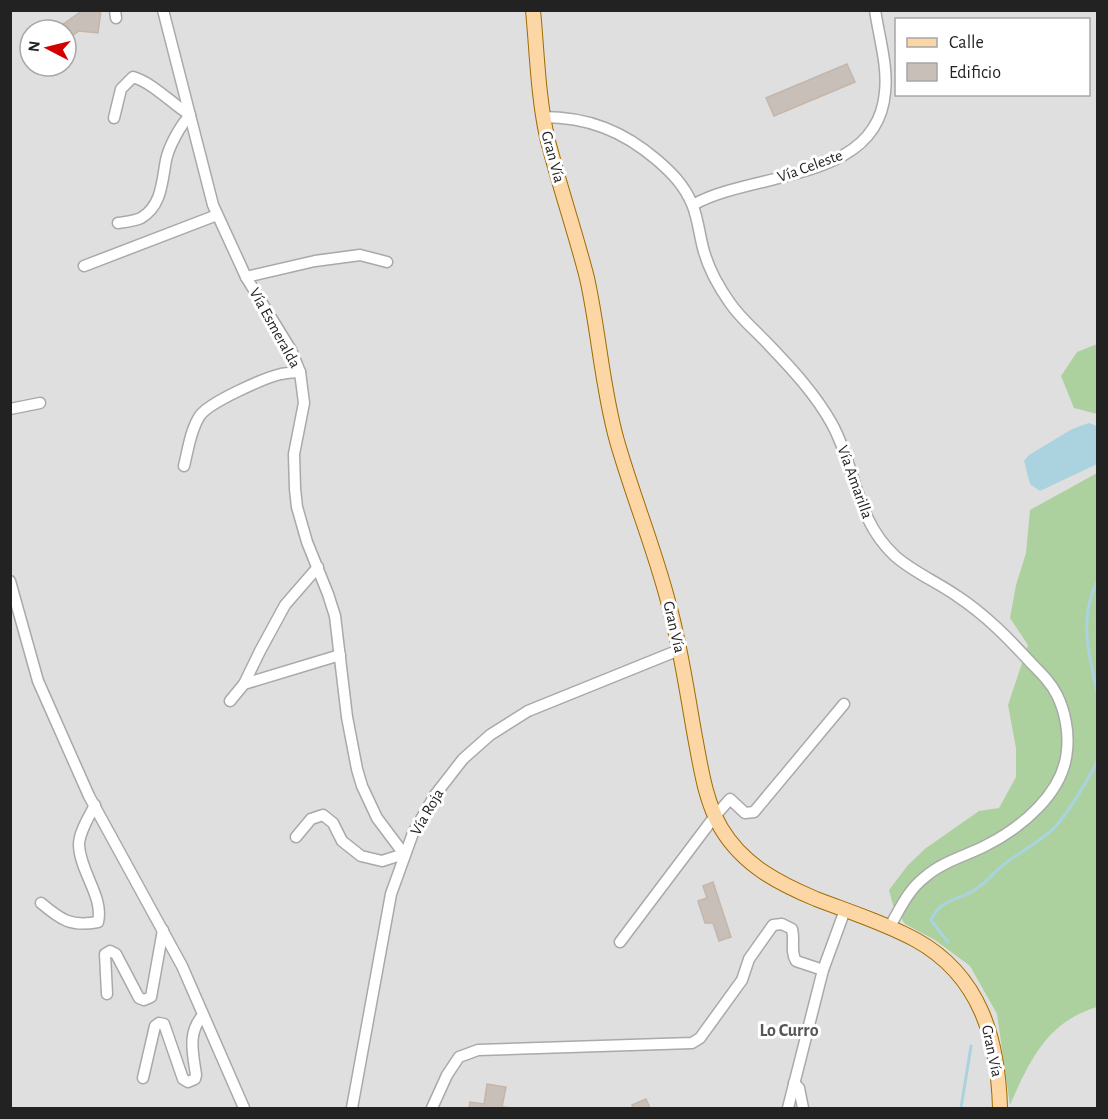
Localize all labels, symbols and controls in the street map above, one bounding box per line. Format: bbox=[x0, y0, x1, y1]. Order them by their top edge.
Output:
north arrow bbox=[18, 18, 78, 78]
legend bbox=[895, 18, 1090, 96]
text: Calle bbox=[949, 34, 984, 52]
text: N bbox=[25, 40, 43, 53]
text: Edificio bbox=[949, 64, 1001, 82]
street label: Gran Vía bbox=[538, 129, 568, 185]
street label: Vía Celeste bbox=[775, 147, 845, 185]
street label: Vía Esmeralda bbox=[246, 285, 304, 371]
street label: Vía Amarilla bbox=[834, 443, 876, 521]
street label: Gran Vía bbox=[660, 600, 688, 654]
street label: Vía Roja bbox=[407, 786, 447, 838]
district label: Lo Curro bbox=[759, 1022, 819, 1040]
street label: Gran Vía bbox=[979, 1024, 1005, 1078]

